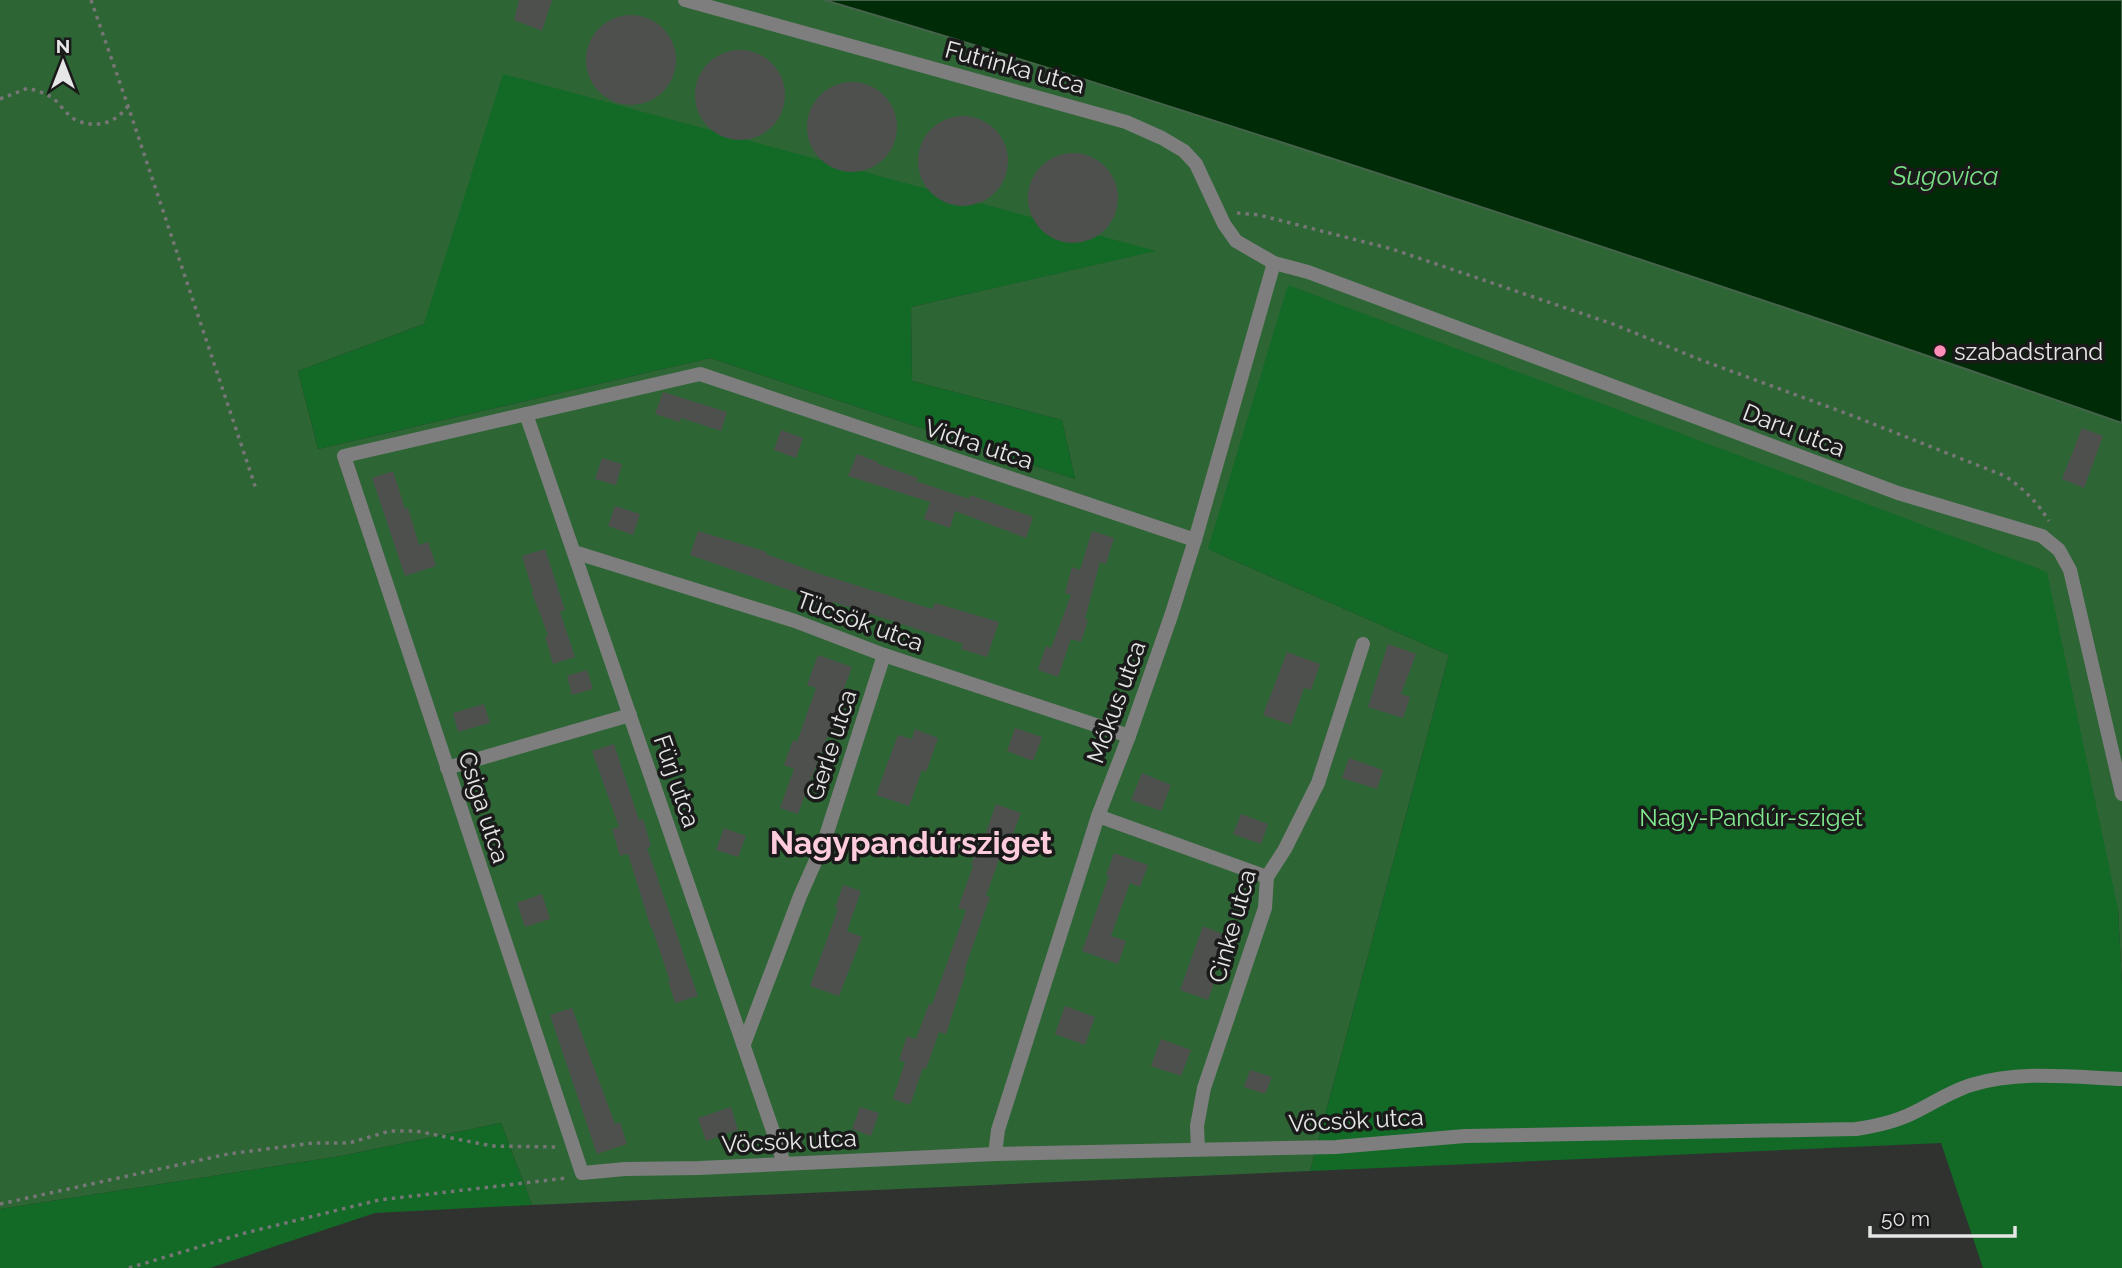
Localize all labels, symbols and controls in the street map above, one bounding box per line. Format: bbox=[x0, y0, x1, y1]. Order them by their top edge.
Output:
north arrow bbox=[28, 28, 98, 98]
street label: Futrinka utca bbox=[942, 34, 1088, 100]
text: N bbox=[56, 35, 70, 57]
water label: Sugovica bbox=[1890, 161, 1999, 191]
place label: szabadstrand bbox=[1954, 337, 2103, 366]
marker: szabadstrand bbox=[1932, 343, 1948, 359]
street label: Daru utca bbox=[1739, 397, 1849, 463]
street label: Vidra utca bbox=[921, 413, 1037, 475]
street label: Tücsök utca bbox=[792, 585, 928, 657]
street label: Mókus utca bbox=[1080, 637, 1152, 767]
street label: Gerle utca bbox=[799, 686, 863, 804]
street label: Fürj utca bbox=[648, 731, 706, 831]
street label: Csiga utca bbox=[452, 748, 516, 866]
park label: Nagy-Pandúr-sziget bbox=[1639, 803, 1863, 832]
district label: Nagypandúrsziget bbox=[770, 824, 1052, 861]
street label: Cinke utca bbox=[1202, 866, 1262, 986]
street label: Vöcsök utca bbox=[1288, 1102, 1424, 1138]
street label: Vöcsök utca bbox=[721, 1123, 857, 1159]
scale bar bbox=[1870, 1194, 2015, 1238]
text: 50 m bbox=[1881, 1206, 1930, 1231]

